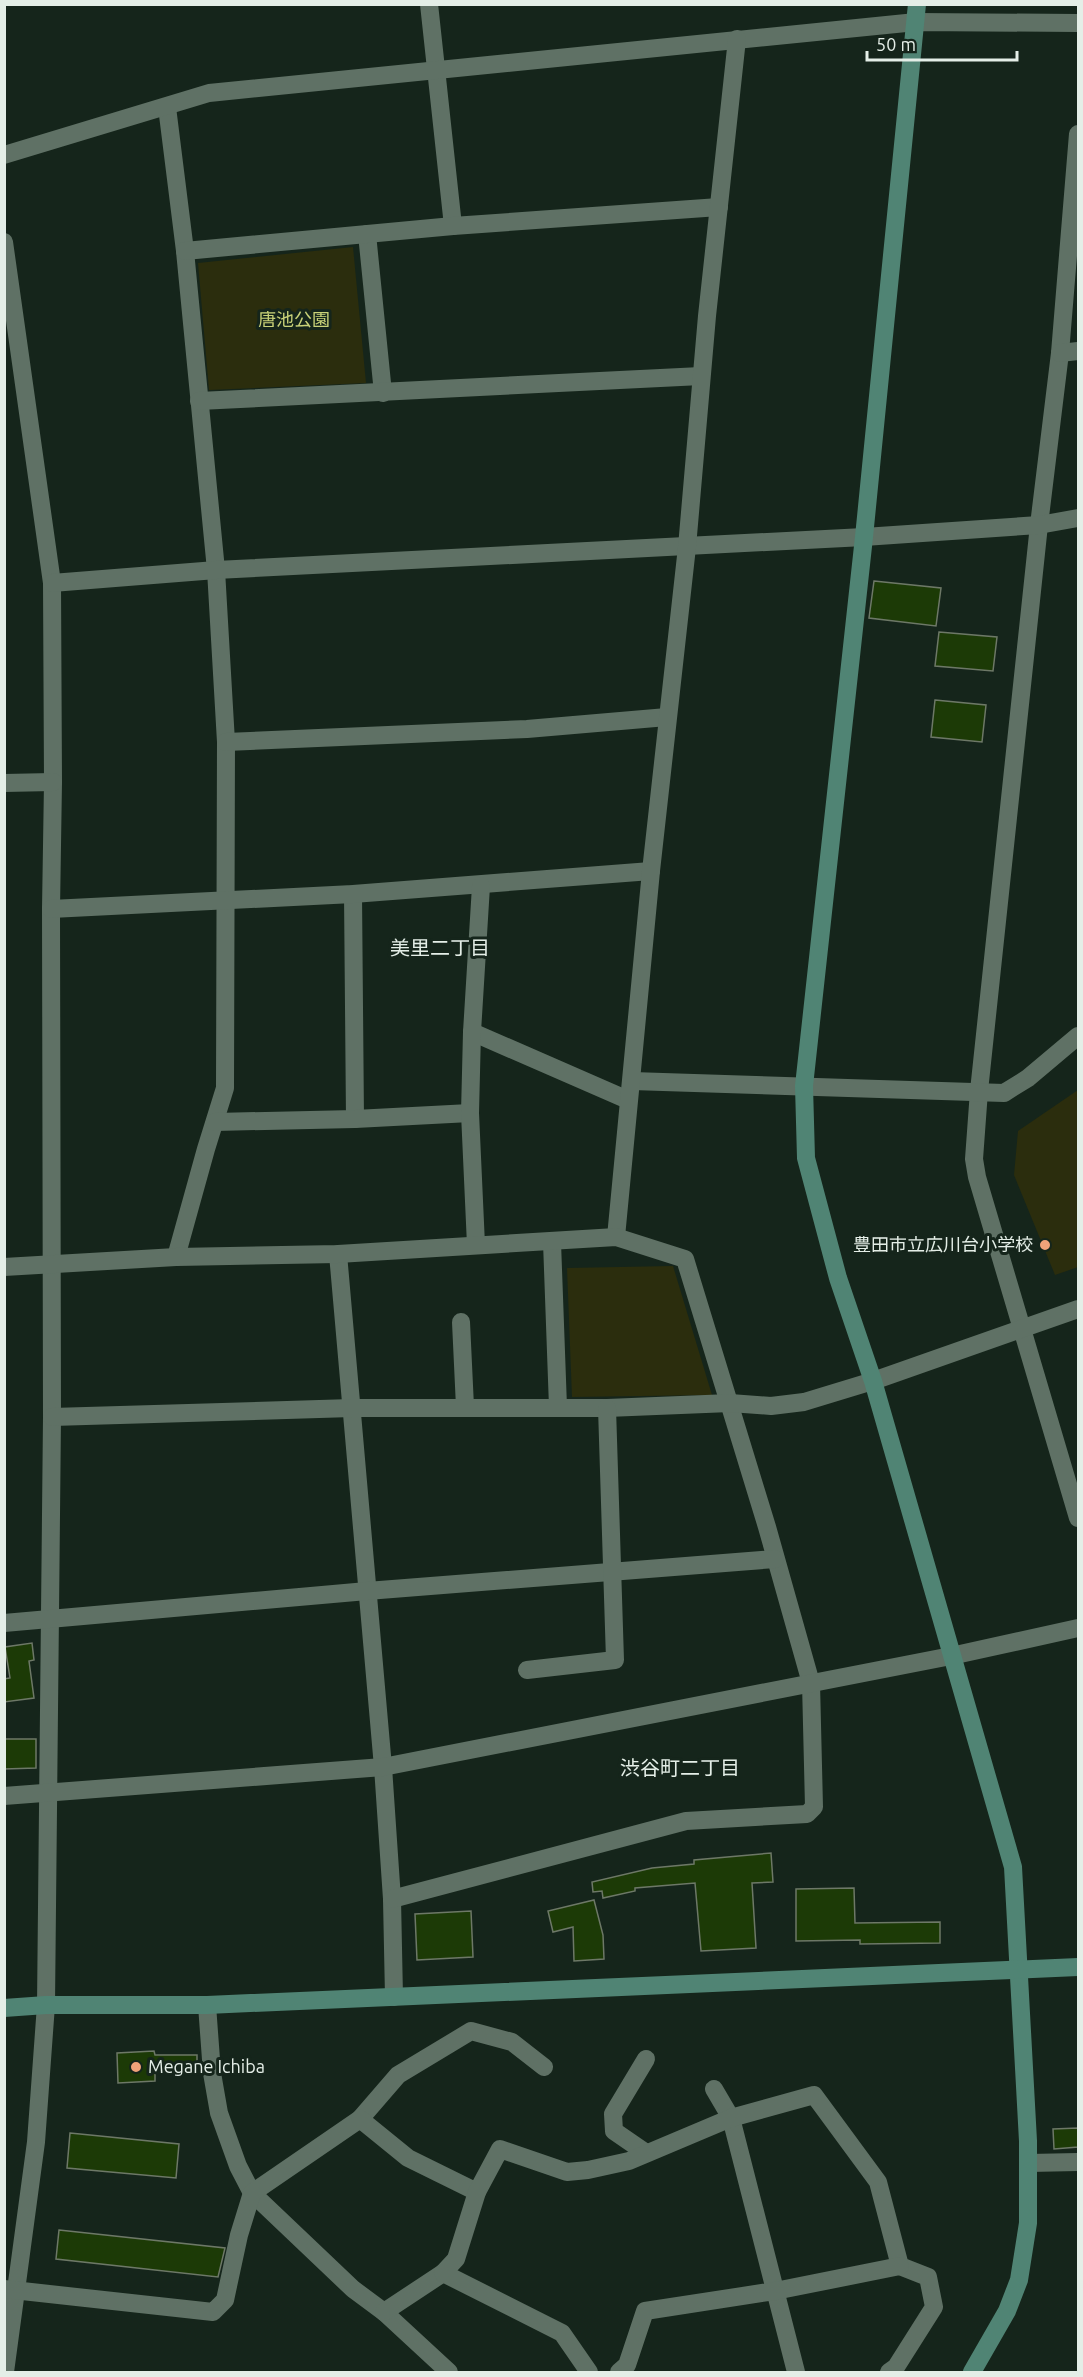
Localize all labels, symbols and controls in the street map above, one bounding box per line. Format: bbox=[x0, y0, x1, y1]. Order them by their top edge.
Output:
scale bar bbox=[867, 24, 1017, 62]
text: 50 m bbox=[876, 34, 916, 54]
park label: 唐池公園 bbox=[258, 309, 330, 329]
district label: 美里二丁目 bbox=[390, 936, 490, 959]
place label: 豊田市立広川台小学校 bbox=[853, 1234, 1033, 1254]
marker: 豊田市立広川台小学校 bbox=[1038, 1238, 1052, 1252]
district label: 渋谷町二丁目 bbox=[620, 1756, 740, 1779]
place label: Megane Ichiba bbox=[148, 2056, 265, 2076]
marker: Megane Ichiba bbox=[129, 2060, 143, 2074]

